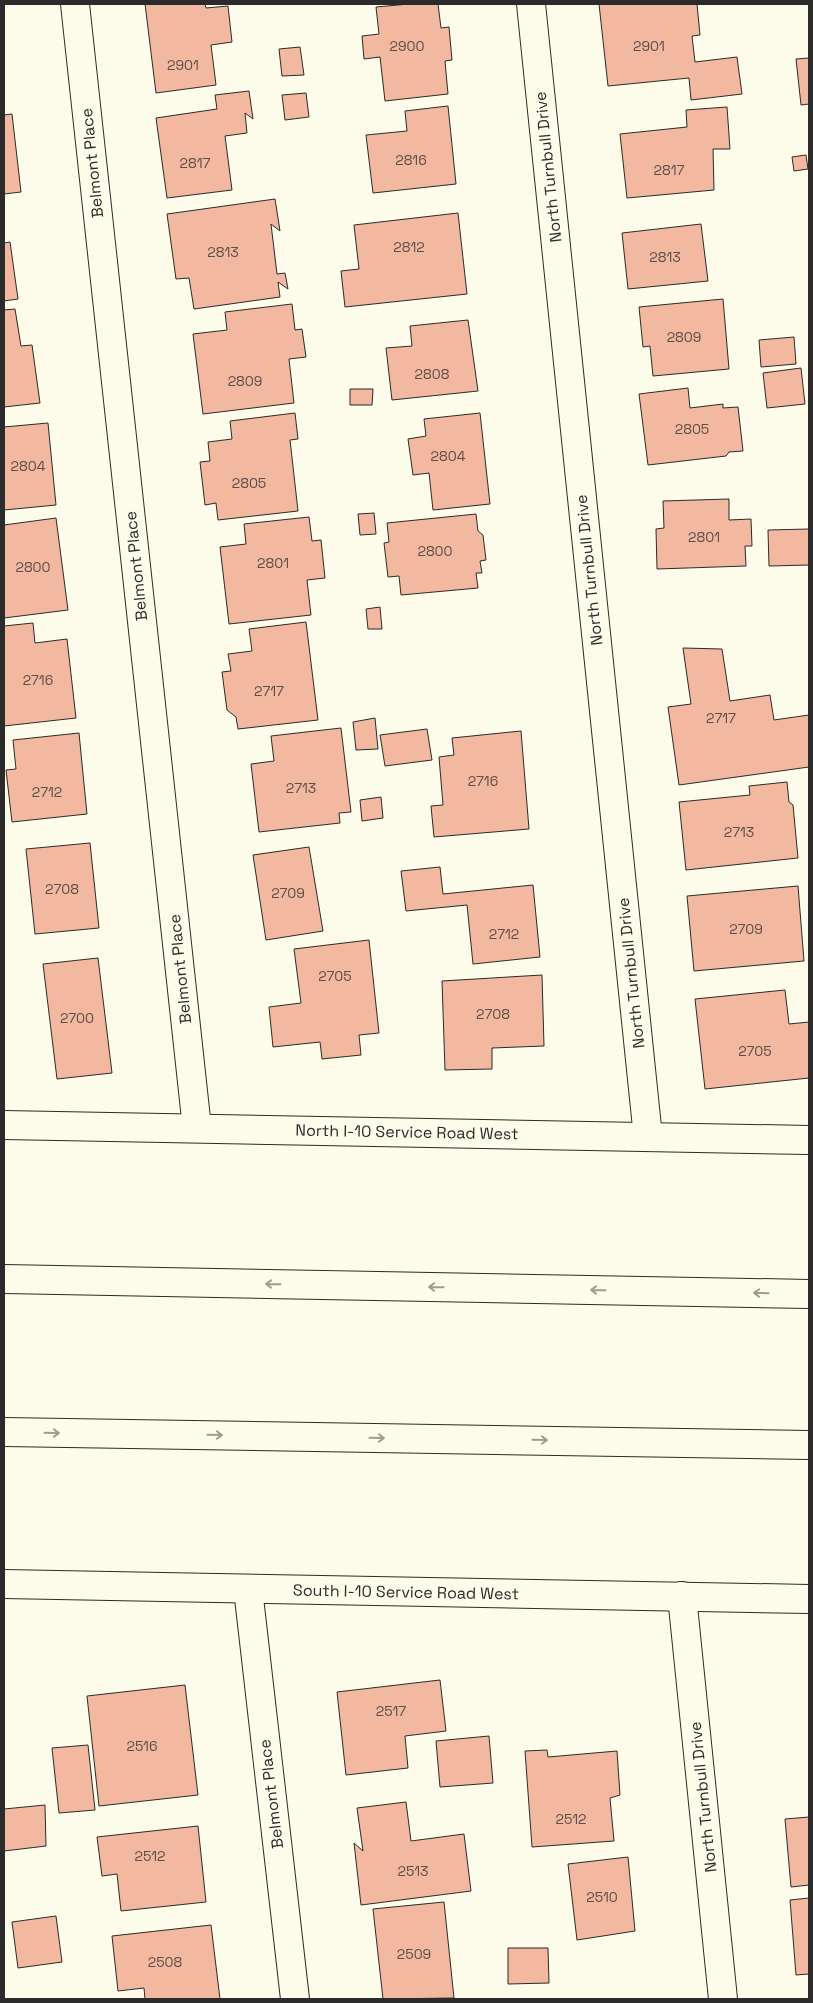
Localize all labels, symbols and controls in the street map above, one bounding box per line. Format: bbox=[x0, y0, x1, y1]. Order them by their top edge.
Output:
house number: 2900 bbox=[390, 37, 424, 55]
house number: 2901 bbox=[633, 37, 665, 55]
house number: 2901 bbox=[167, 56, 199, 74]
street label: North Turnbull Drive bbox=[530, 91, 566, 243]
street label: Belmont Place bbox=[76, 107, 108, 219]
house number: 2816 bbox=[395, 151, 427, 169]
house number: 2817 bbox=[180, 154, 211, 172]
house number: 2817 bbox=[654, 161, 685, 179]
house number: 2812 bbox=[393, 238, 425, 256]
house number: 2813 bbox=[207, 243, 239, 261]
house number: 2813 bbox=[649, 248, 681, 266]
house number: 2809 bbox=[667, 328, 701, 346]
house number: 2808 bbox=[415, 365, 450, 383]
house number: 2809 bbox=[228, 372, 262, 390]
house number: 2805 bbox=[675, 420, 709, 438]
house number: 2804 bbox=[431, 447, 466, 465]
house number: 2804 bbox=[11, 457, 46, 475]
house number: 2805 bbox=[232, 474, 266, 492]
street label: North Turnbull Drive bbox=[571, 494, 607, 646]
street label: Belmont Place bbox=[120, 510, 152, 622]
house number: 2801 bbox=[688, 528, 720, 546]
house number: 2800 bbox=[417, 542, 453, 560]
house number: 2801 bbox=[257, 554, 289, 572]
house number: 2800 bbox=[15, 558, 51, 576]
house number: 2716 bbox=[23, 671, 53, 689]
house number: 2717 bbox=[254, 682, 284, 700]
house number: 2717 bbox=[706, 709, 736, 727]
house number: 2716 bbox=[468, 772, 498, 790]
house number: 2713 bbox=[286, 779, 316, 797]
house number: 2712 bbox=[32, 783, 62, 801]
house number: 2713 bbox=[724, 823, 754, 841]
house number: 2708 bbox=[45, 880, 79, 898]
house number: 2709 bbox=[271, 884, 305, 902]
street label: North Turnbull Drive bbox=[613, 897, 649, 1049]
street label: Belmont Place bbox=[164, 913, 196, 1025]
house number: 2709 bbox=[729, 920, 763, 938]
house number: 2712 bbox=[489, 925, 519, 943]
house number: 2705 bbox=[318, 967, 352, 985]
house number: 2708 bbox=[476, 1005, 510, 1023]
house number: 2700 bbox=[60, 1009, 94, 1027]
house number: 2705 bbox=[738, 1042, 772, 1060]
street label: North I-10 Service Road West bbox=[295, 1120, 519, 1144]
one-way arrow bbox=[265, 1279, 281, 1288]
one-way arrow bbox=[428, 1282, 444, 1291]
one-way arrow bbox=[590, 1285, 606, 1295]
one-way arrow bbox=[753, 1288, 769, 1298]
one-way arrow bbox=[44, 1428, 60, 1437]
one-way arrow bbox=[206, 1430, 223, 1440]
one-way arrow bbox=[369, 1433, 385, 1443]
one-way arrow bbox=[532, 1435, 548, 1445]
street label: South I-10 Service Road West bbox=[293, 1580, 519, 1604]
house number: 2517 bbox=[376, 1702, 406, 1720]
street label: North Turnbull Drive bbox=[685, 1721, 721, 1873]
house number: 2516 bbox=[126, 1737, 158, 1755]
street label: Belmont Place bbox=[254, 1738, 288, 1850]
house number: 2512 bbox=[556, 1810, 586, 1828]
house number: 2512 bbox=[135, 1847, 165, 1865]
house number: 2513 bbox=[398, 1862, 428, 1880]
house number: 2510 bbox=[586, 1888, 618, 1906]
house number: 2509 bbox=[397, 1945, 431, 1963]
house number: 2508 bbox=[148, 1953, 183, 1971]

